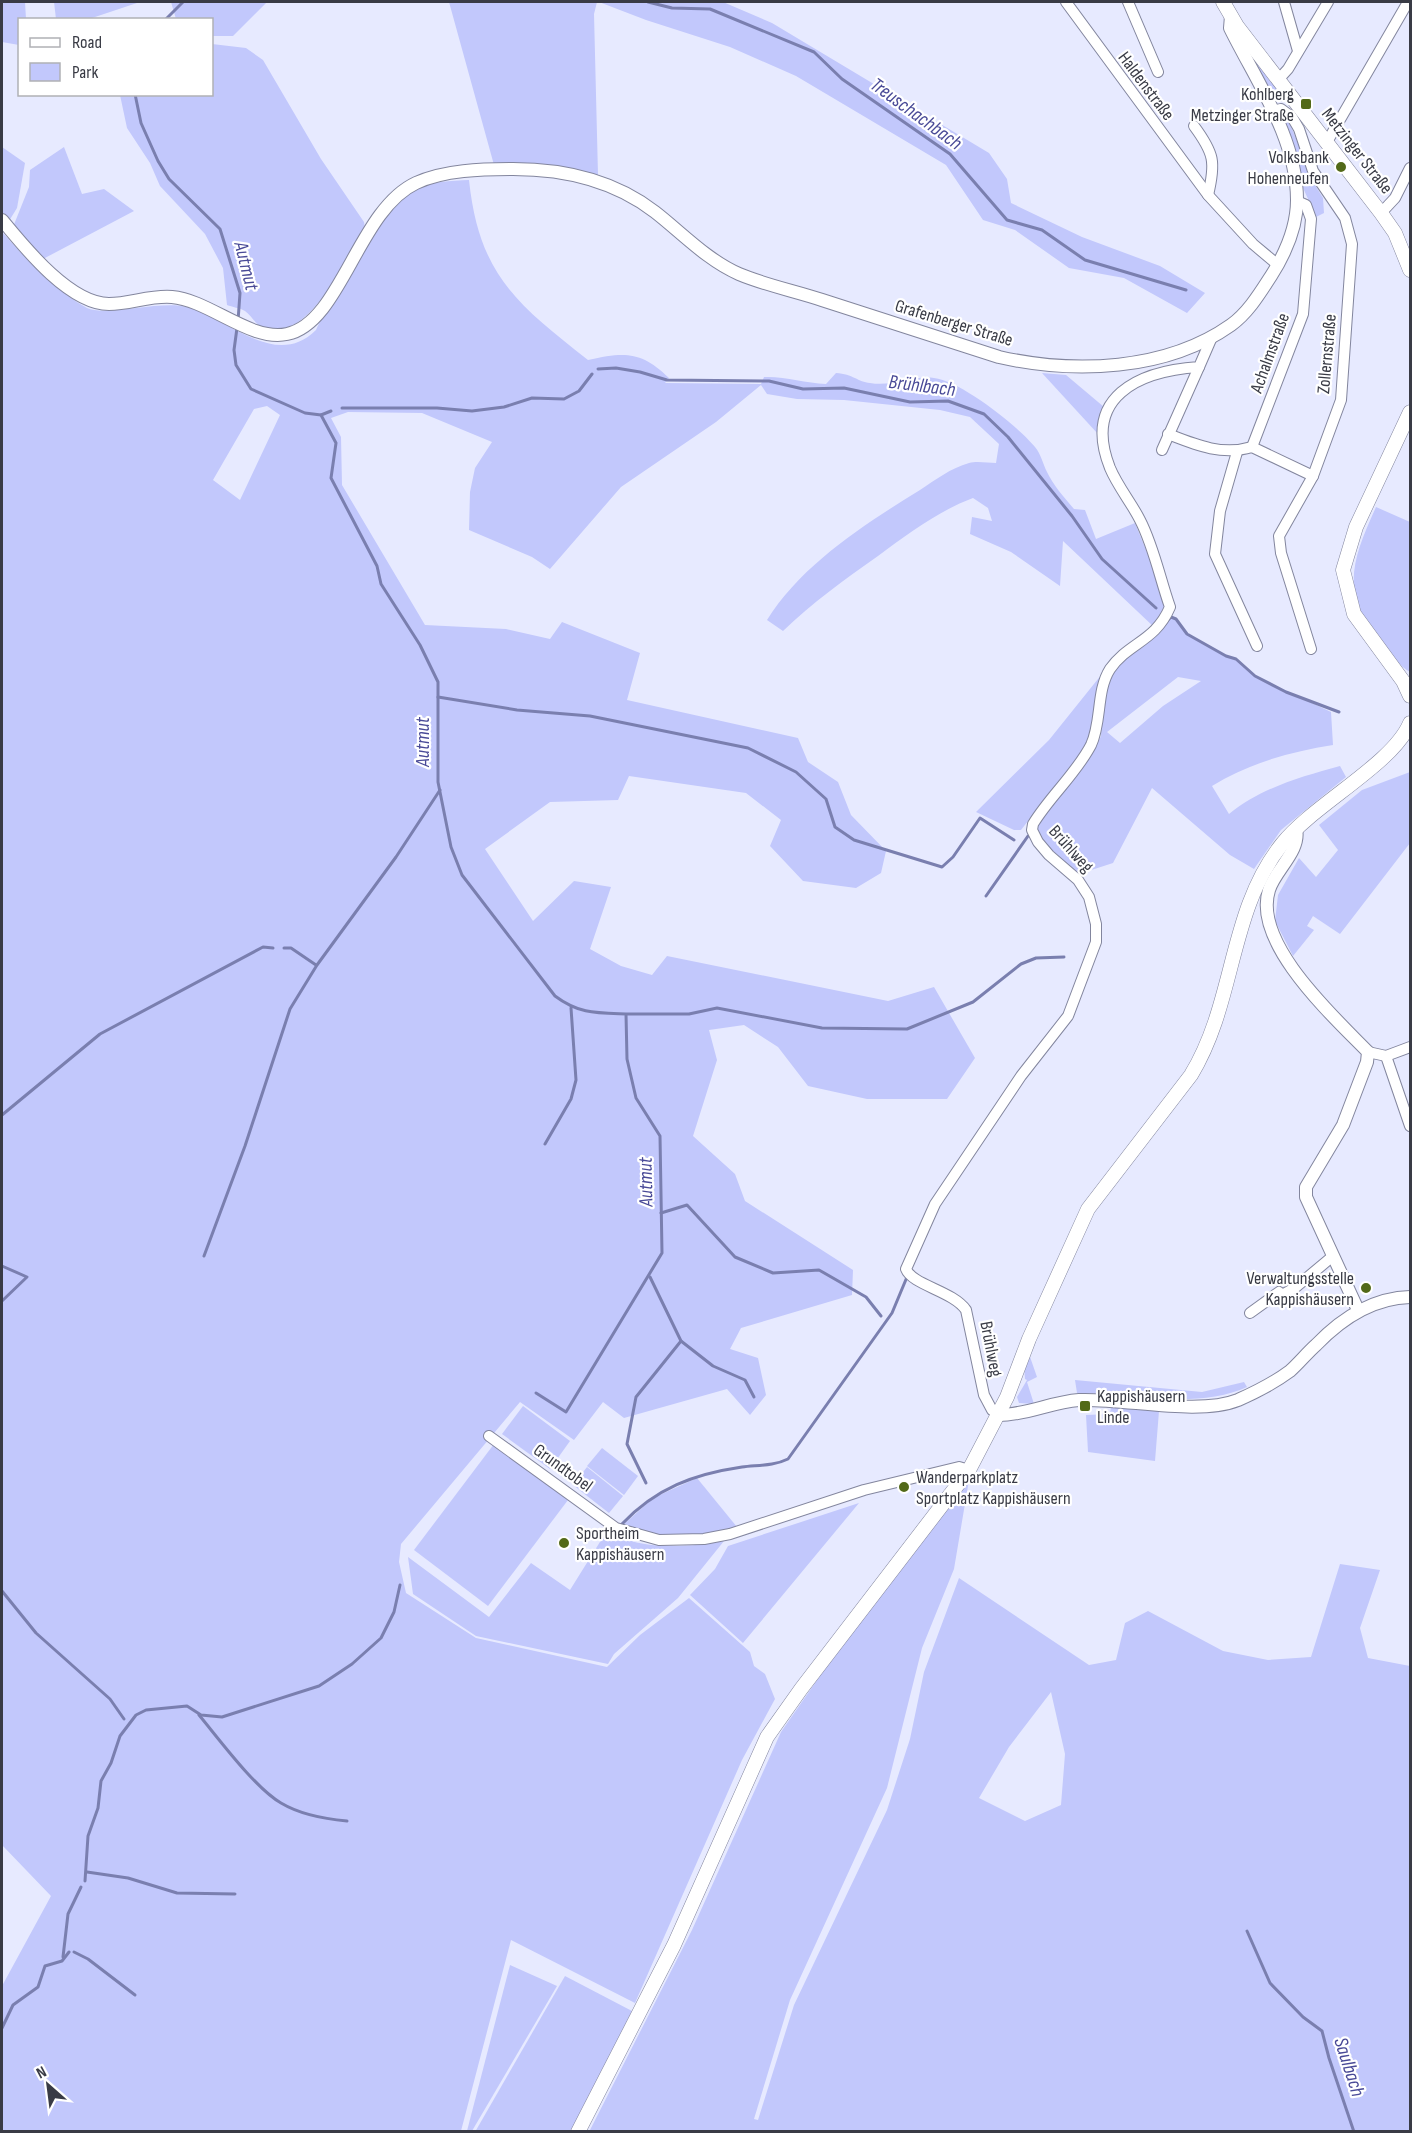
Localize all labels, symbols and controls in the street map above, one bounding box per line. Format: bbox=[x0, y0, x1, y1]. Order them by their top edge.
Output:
legend bbox=[18, 18, 213, 96]
text: Road bbox=[72, 32, 102, 53]
street label: Haldenstraße bbox=[1113, 48, 1179, 124]
text: Park bbox=[72, 62, 98, 83]
water label: Treuschachbach bbox=[865, 73, 967, 155]
place label: Kohlberg Metzinger Straße bbox=[1191, 84, 1294, 126]
marker: Kohlberg Metzinger Straße bbox=[1299, 97, 1313, 111]
street label: Metzinger Straße bbox=[1317, 104, 1397, 198]
place label: Volksbank Hohenneufen bbox=[1248, 147, 1329, 189]
marker: Volksbank Hohenneufen bbox=[1334, 160, 1348, 174]
water label: Autmut bbox=[228, 238, 264, 294]
street label: Grafenberger Straße bbox=[893, 295, 1015, 351]
street label: Achalmstraße bbox=[1246, 310, 1294, 397]
street label: Zollernstraße bbox=[1313, 313, 1341, 395]
water label: Brühlbach bbox=[887, 370, 957, 402]
water label: Autmut bbox=[411, 716, 435, 768]
street label: Brühlweg bbox=[1044, 821, 1098, 877]
water label: Autmut bbox=[634, 1156, 658, 1208]
place label: Verwaltungsstelle Kappishäusern bbox=[1247, 1268, 1354, 1310]
marker: Verwaltungsstelle Kappishäusern bbox=[1359, 1281, 1373, 1295]
street label: Brühlweg bbox=[975, 1319, 1007, 1379]
place label: Kappishäusern Linde bbox=[1097, 1386, 1185, 1428]
marker: Kappishäusern Linde bbox=[1078, 1399, 1092, 1413]
street label: Grundtobel bbox=[529, 1440, 597, 1496]
place label: Wanderparkplatz Sportplatz Kappishäusern bbox=[916, 1467, 1071, 1509]
marker: Wanderparkplatz Sportplatz Kappishäusern bbox=[897, 1480, 911, 1494]
place label: Sportheim Kappishäusern bbox=[576, 1523, 664, 1565]
marker: Sportheim Kappishäusern bbox=[557, 1536, 571, 1550]
water label: Saulbach bbox=[1328, 2034, 1370, 2100]
north arrow bbox=[18, 2055, 78, 2115]
text: N bbox=[33, 2063, 50, 2083]

